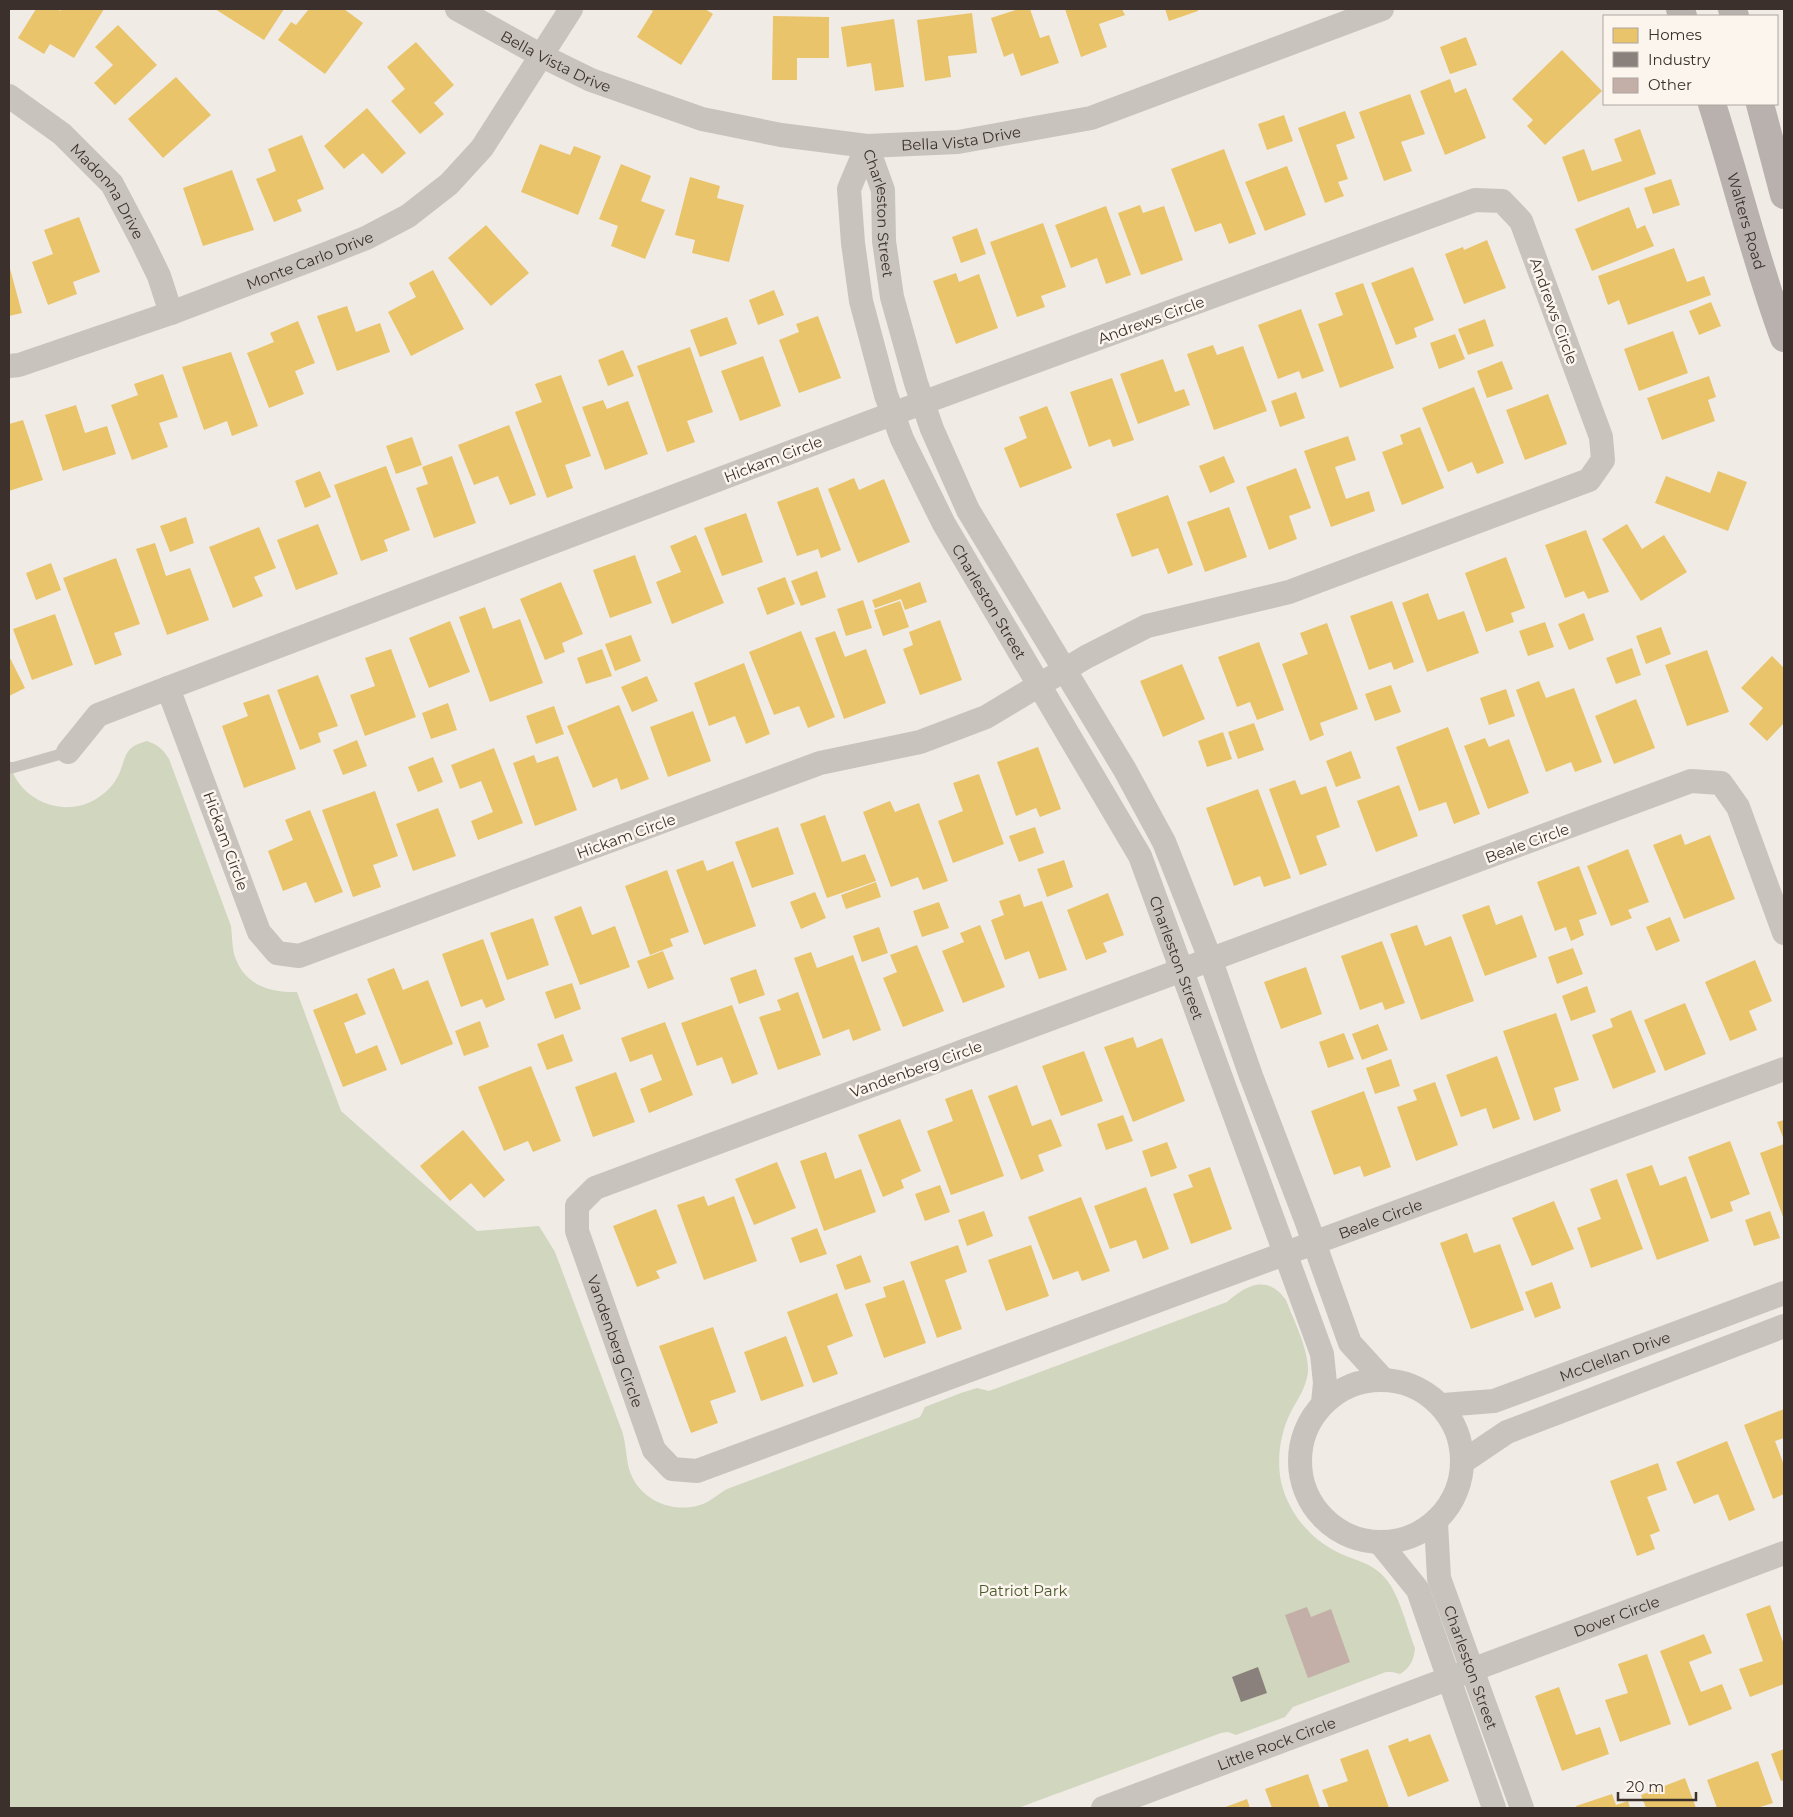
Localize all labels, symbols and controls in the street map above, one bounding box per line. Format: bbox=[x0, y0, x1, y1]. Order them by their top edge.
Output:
legend bbox=[1603, 15, 1778, 105]
text: Homes bbox=[1648, 25, 1702, 44]
street label: Bella Vista Drive bbox=[498, 26, 614, 96]
text: Industry bbox=[1648, 50, 1711, 69]
text: Other bbox=[1648, 75, 1692, 94]
street label: Bella Vista Drive bbox=[901, 121, 1022, 154]
street label: Madonna Drive bbox=[67, 139, 149, 242]
street label: Charleston Street bbox=[859, 146, 899, 278]
street label: Walters Road bbox=[1724, 170, 1770, 272]
street label: Monte Carlo Drive bbox=[243, 226, 376, 293]
street label: Andrews Circle bbox=[1526, 255, 1582, 367]
street label: Andrews Circle bbox=[1095, 292, 1207, 348]
street label: Hickam Circle bbox=[721, 431, 825, 487]
street label: Charleston Street bbox=[948, 540, 1031, 662]
street label: Hickam Circle bbox=[199, 789, 253, 893]
street label: Hickam Circle bbox=[574, 809, 678, 863]
street label: Beale Circle bbox=[1482, 819, 1572, 867]
street label: Charleston Street bbox=[1146, 893, 1209, 1022]
street label: Vandenberg Circle bbox=[847, 1036, 985, 1102]
street label: Beale Circle bbox=[1336, 1194, 1425, 1243]
street label: Vandenberg Circle bbox=[584, 1272, 648, 1410]
street label: McClellan Drive bbox=[1557, 1327, 1673, 1385]
park label: Patriot Park bbox=[978, 1581, 1068, 1600]
street label: Dover Circle bbox=[1571, 1591, 1662, 1641]
street label: Charleston Street bbox=[1440, 1603, 1502, 1732]
street label: Little Rock Circle bbox=[1214, 1712, 1338, 1774]
scale bar bbox=[1618, 1770, 1696, 1802]
text: 20 m bbox=[1626, 1777, 1664, 1796]

